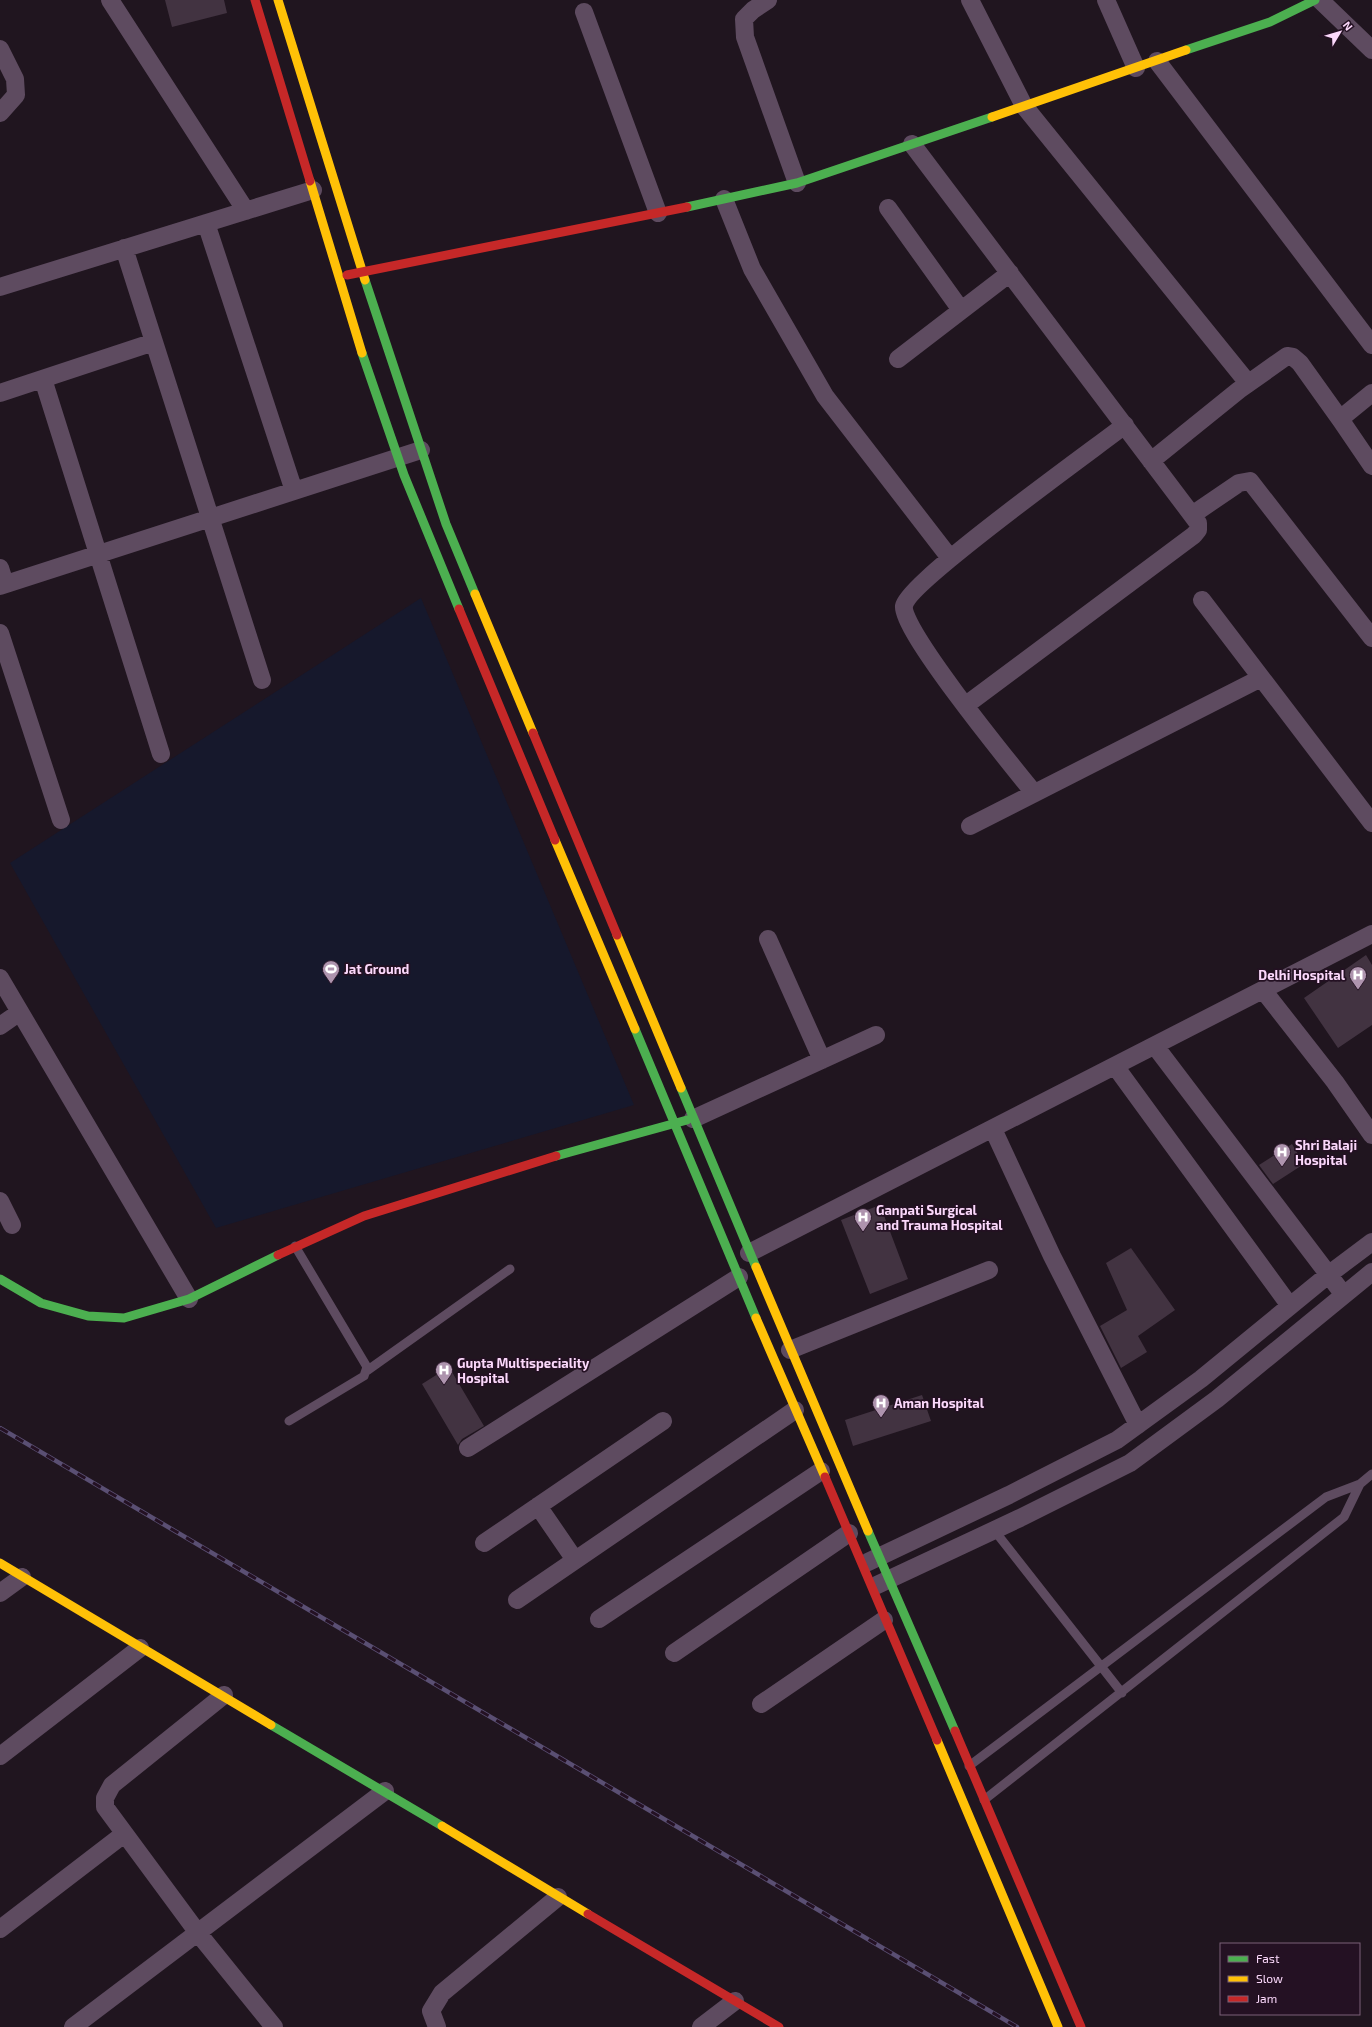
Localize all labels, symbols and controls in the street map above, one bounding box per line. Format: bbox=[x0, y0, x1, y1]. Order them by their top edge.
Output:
north arrow bbox=[1320, 12, 1360, 52]
text: N bbox=[1341, 18, 1356, 33]
sports icon: Jat Ground bbox=[321, 959, 341, 984]
place label: Jat Ground bbox=[344, 961, 409, 977]
hospital icon: Delhi Hospital bbox=[1348, 965, 1368, 990]
place label: Delhi Hospital bbox=[1258, 967, 1346, 983]
place label: Shri Balaji Hospital bbox=[1295, 1137, 1357, 1168]
hospital icon: Shri Balaji Hospital bbox=[1272, 1142, 1292, 1167]
place label: Ganpati Surgical and Trauma Hospital bbox=[876, 1202, 1003, 1233]
hospital icon: Ganpati Surgical and Trauma Hospital bbox=[853, 1207, 873, 1232]
place label: Gupta Multispeciality Hospital bbox=[457, 1355, 590, 1386]
hospital icon: Gupta Multispeciality Hospital bbox=[434, 1360, 454, 1385]
hospital icon: Aman Hospital bbox=[871, 1393, 891, 1418]
place label: Aman Hospital bbox=[894, 1395, 985, 1411]
legend bbox=[1220, 1943, 1360, 2015]
text: Fast bbox=[1256, 1951, 1280, 1965]
text: Slow bbox=[1256, 1971, 1283, 1985]
text: Jam bbox=[1256, 1991, 1277, 2005]

